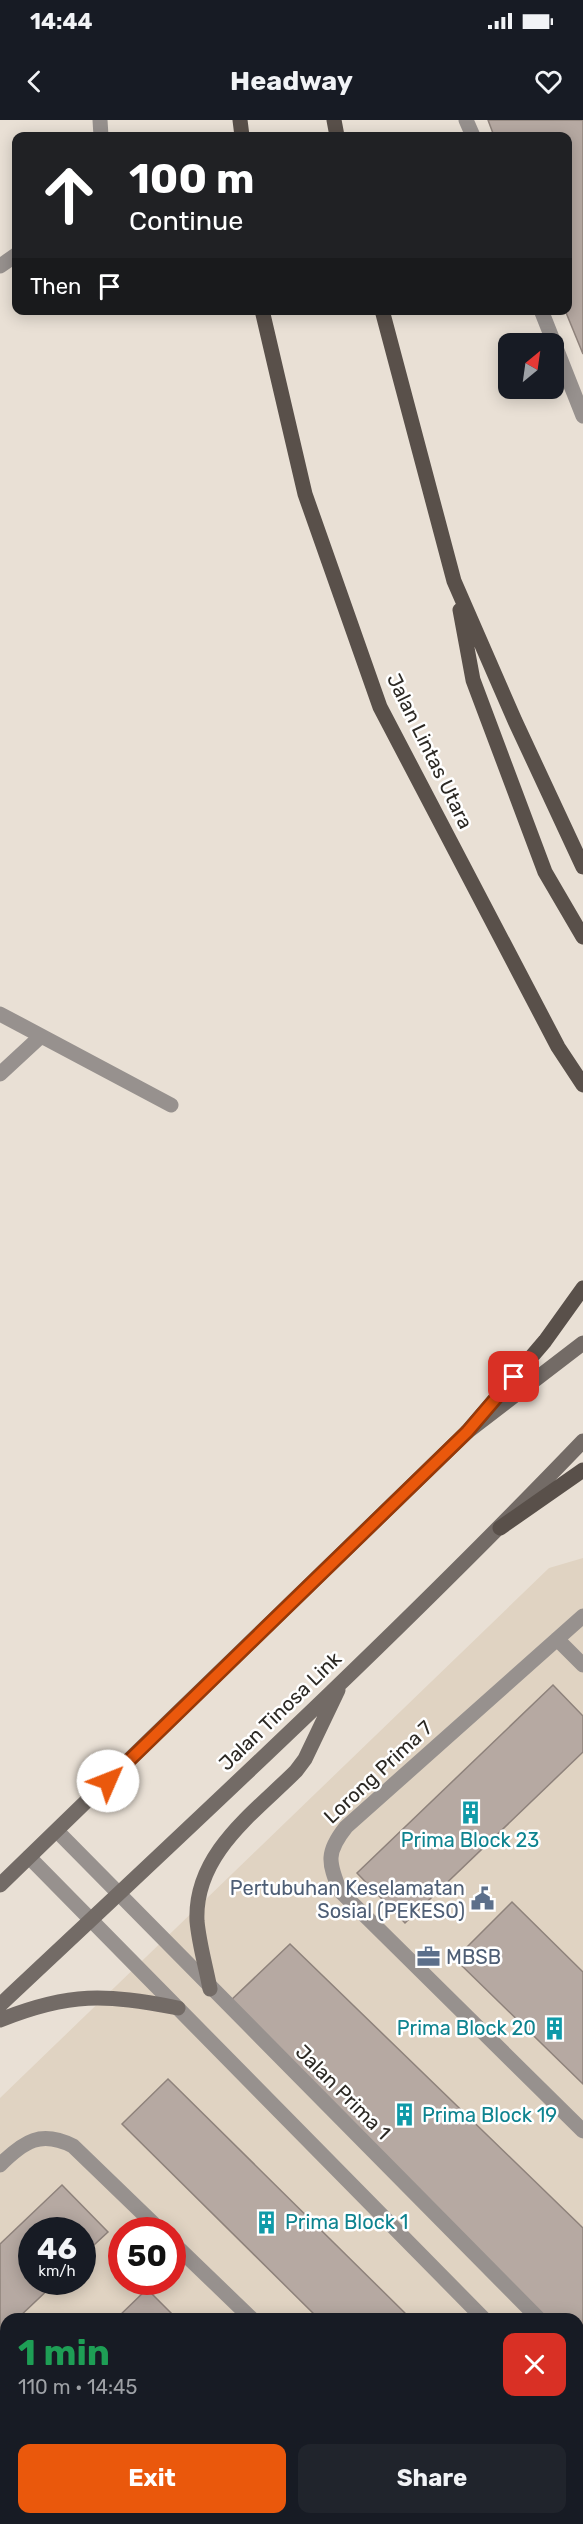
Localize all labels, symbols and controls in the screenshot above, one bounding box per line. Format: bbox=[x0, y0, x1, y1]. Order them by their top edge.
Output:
text: 14:44 bbox=[30, 8, 92, 35]
icon: back bbox=[18, 65, 51, 98]
text: Headway bbox=[230, 65, 353, 97]
icon: heart bbox=[532, 65, 565, 98]
text: 100 m bbox=[129, 154, 254, 204]
icon: ahead bbox=[30, 156, 108, 234]
text: Continue bbox=[129, 205, 243, 237]
icon: arrive bbox=[93, 270, 126, 303]
text: Then bbox=[30, 273, 81, 300]
north arrow bbox=[498, 333, 564, 399]
map controls bbox=[498, 333, 564, 399]
street label: Jalan Lintas Utara bbox=[382, 669, 478, 833]
pin bbox=[488, 1351, 539, 1402]
icon: arrive bbox=[497, 1360, 530, 1393]
street label: Jalan Tinosa Link bbox=[214, 1646, 347, 1775]
street label: Lorong Prima 7 bbox=[319, 1716, 437, 1828]
position arrow bbox=[76, 1749, 140, 1813]
building icon: Prima Block 23 bbox=[457, 1799, 483, 1825]
place label: Prima Block 23 bbox=[401, 1828, 539, 1852]
place label: Pertubuhan Keselamatan Sosial (PEKESO) bbox=[230, 1876, 465, 1923]
public building icon: Pertubuhan Keselamatan Sosial (PEKESO) bbox=[470, 1886, 496, 1912]
office icon: MBSB bbox=[415, 1944, 441, 1970]
place label: MBSB bbox=[446, 1945, 501, 1969]
building icon: Prima Block 20 bbox=[541, 2015, 567, 2041]
place label: Prima Block 20 bbox=[397, 2016, 536, 2040]
street label: Jalan Prima 1 bbox=[291, 2040, 395, 2144]
building icon: Prima Block 19 bbox=[391, 2102, 417, 2128]
place label: Prima Block 19 bbox=[422, 2103, 557, 2127]
building icon: Prima Block 1 bbox=[254, 2209, 280, 2235]
place label: Prima Block 1 bbox=[285, 2210, 408, 2234]
speed limit sign: 50 bbox=[108, 2217, 186, 2295]
text: 46 bbox=[37, 2231, 77, 2267]
text: km/h bbox=[38, 2262, 76, 2280]
text: 1 min bbox=[18, 2331, 110, 2374]
button: close bbox=[503, 2333, 566, 2396]
text: 110 m · 14:45 bbox=[18, 2375, 137, 2399]
button: Exit bbox=[18, 2444, 286, 2513]
button: Share bbox=[298, 2444, 566, 2513]

